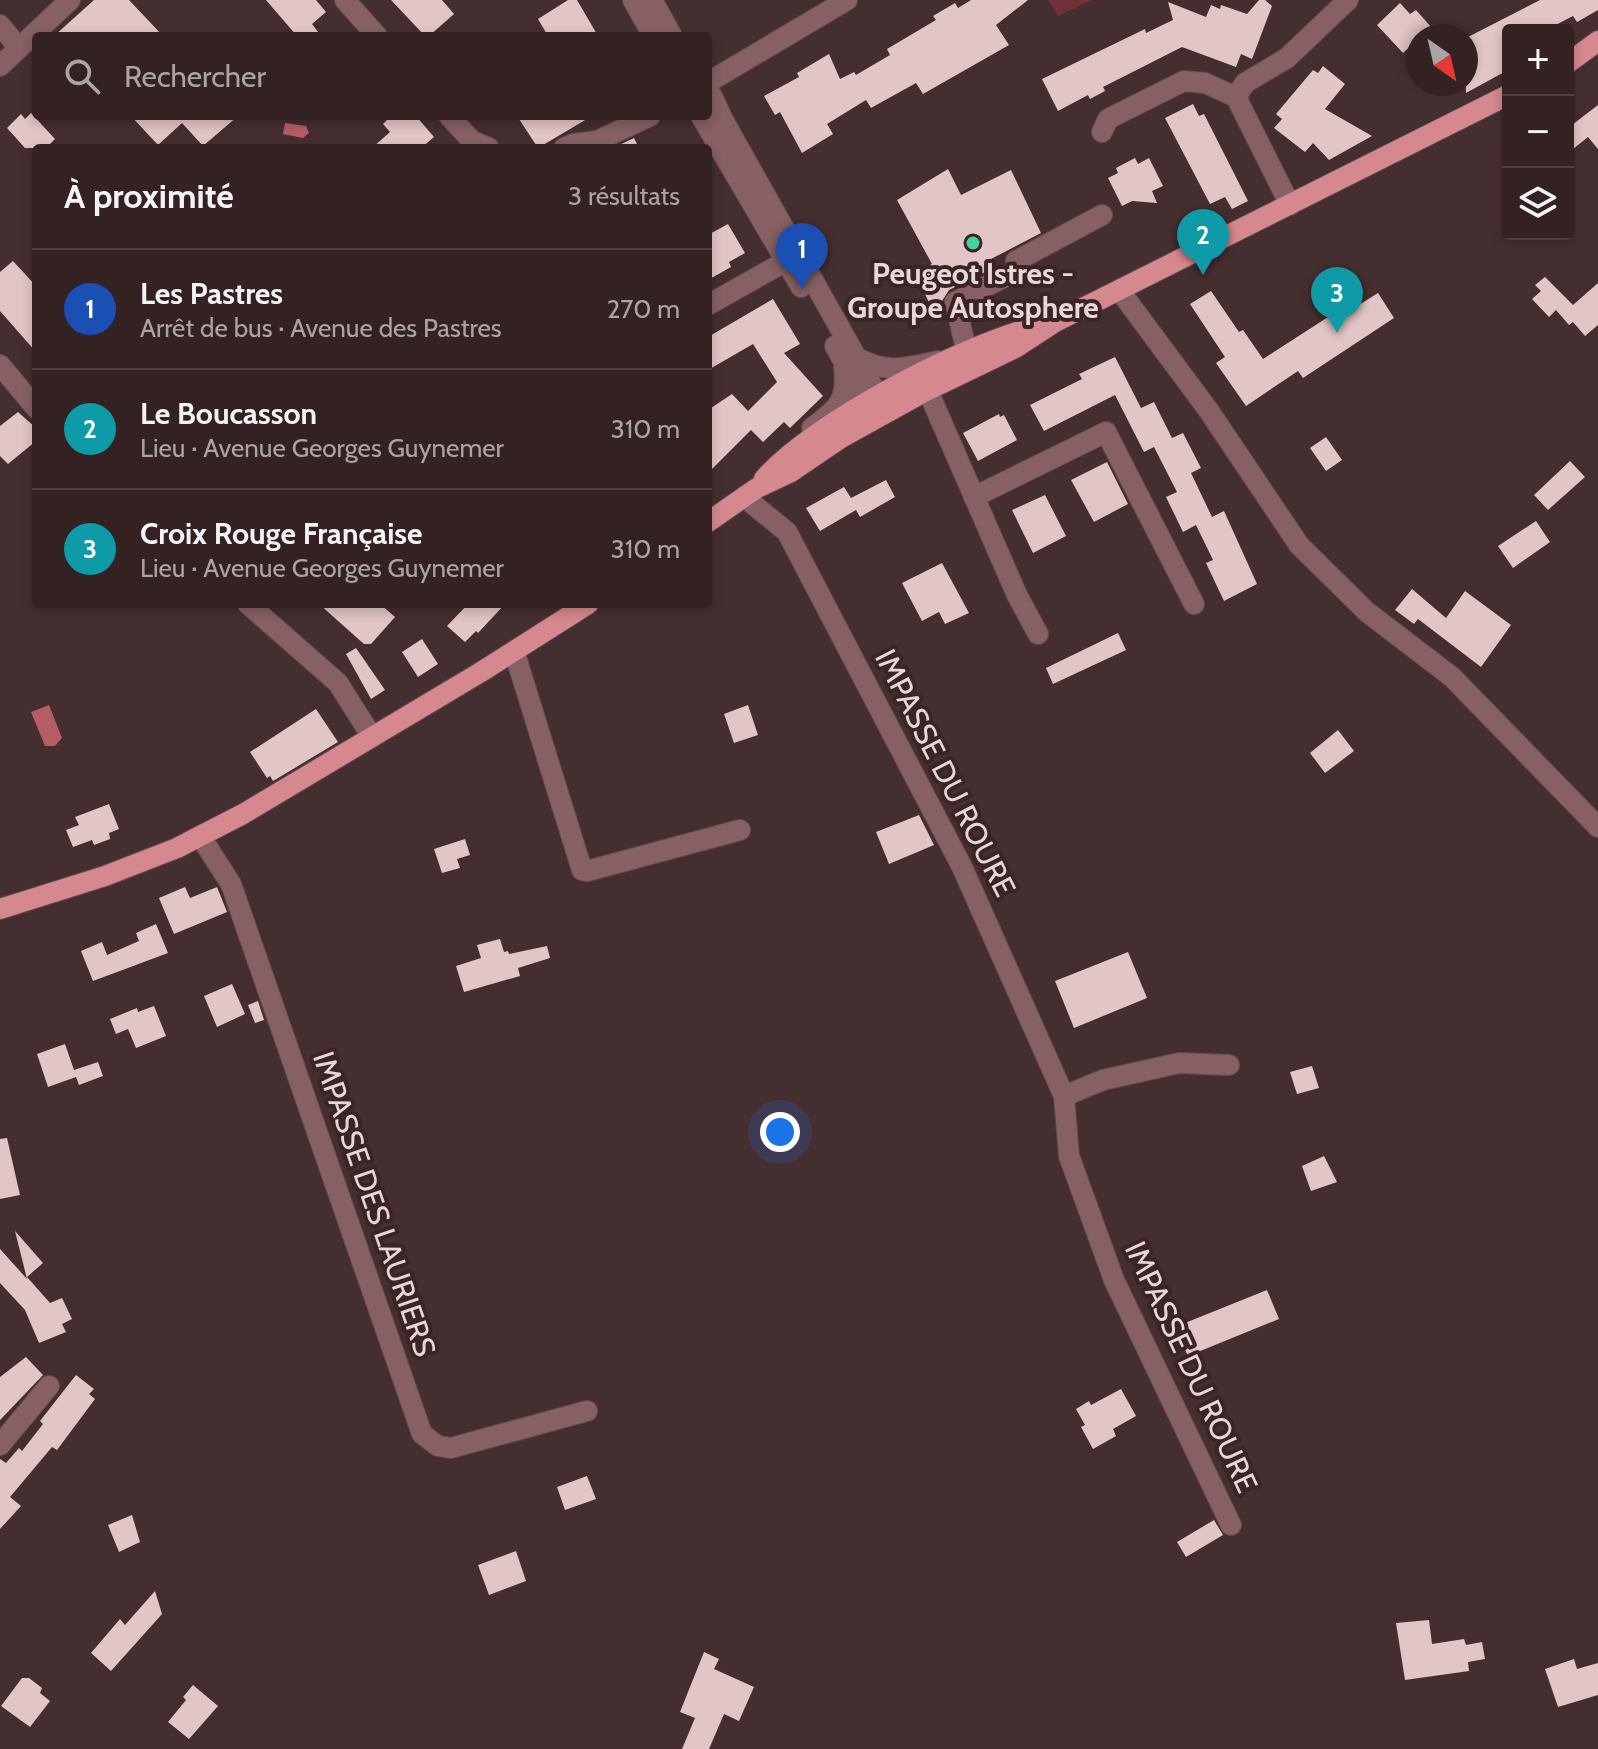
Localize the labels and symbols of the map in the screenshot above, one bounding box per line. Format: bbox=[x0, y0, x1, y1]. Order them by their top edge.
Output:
north arrow bbox=[1406, 24, 1478, 96]
pin: 2 bbox=[1177, 209, 1229, 275]
pin: 1 bbox=[776, 223, 828, 289]
marker: Peugeot Istres - Groupe Autosphere bbox=[964, 234, 982, 252]
place label: Peugeot Istres - Groupe Autosphere bbox=[847, 255, 1099, 326]
pin: 3 bbox=[1311, 267, 1363, 333]
street label: IMPASSE DU ROURE bbox=[867, 643, 1024, 903]
street label: IMPASSE DES LAURIERS bbox=[305, 1047, 444, 1361]
your location bbox=[760, 1112, 800, 1152]
street label: IMPASSE DU ROURE bbox=[1117, 1235, 1266, 1498]

